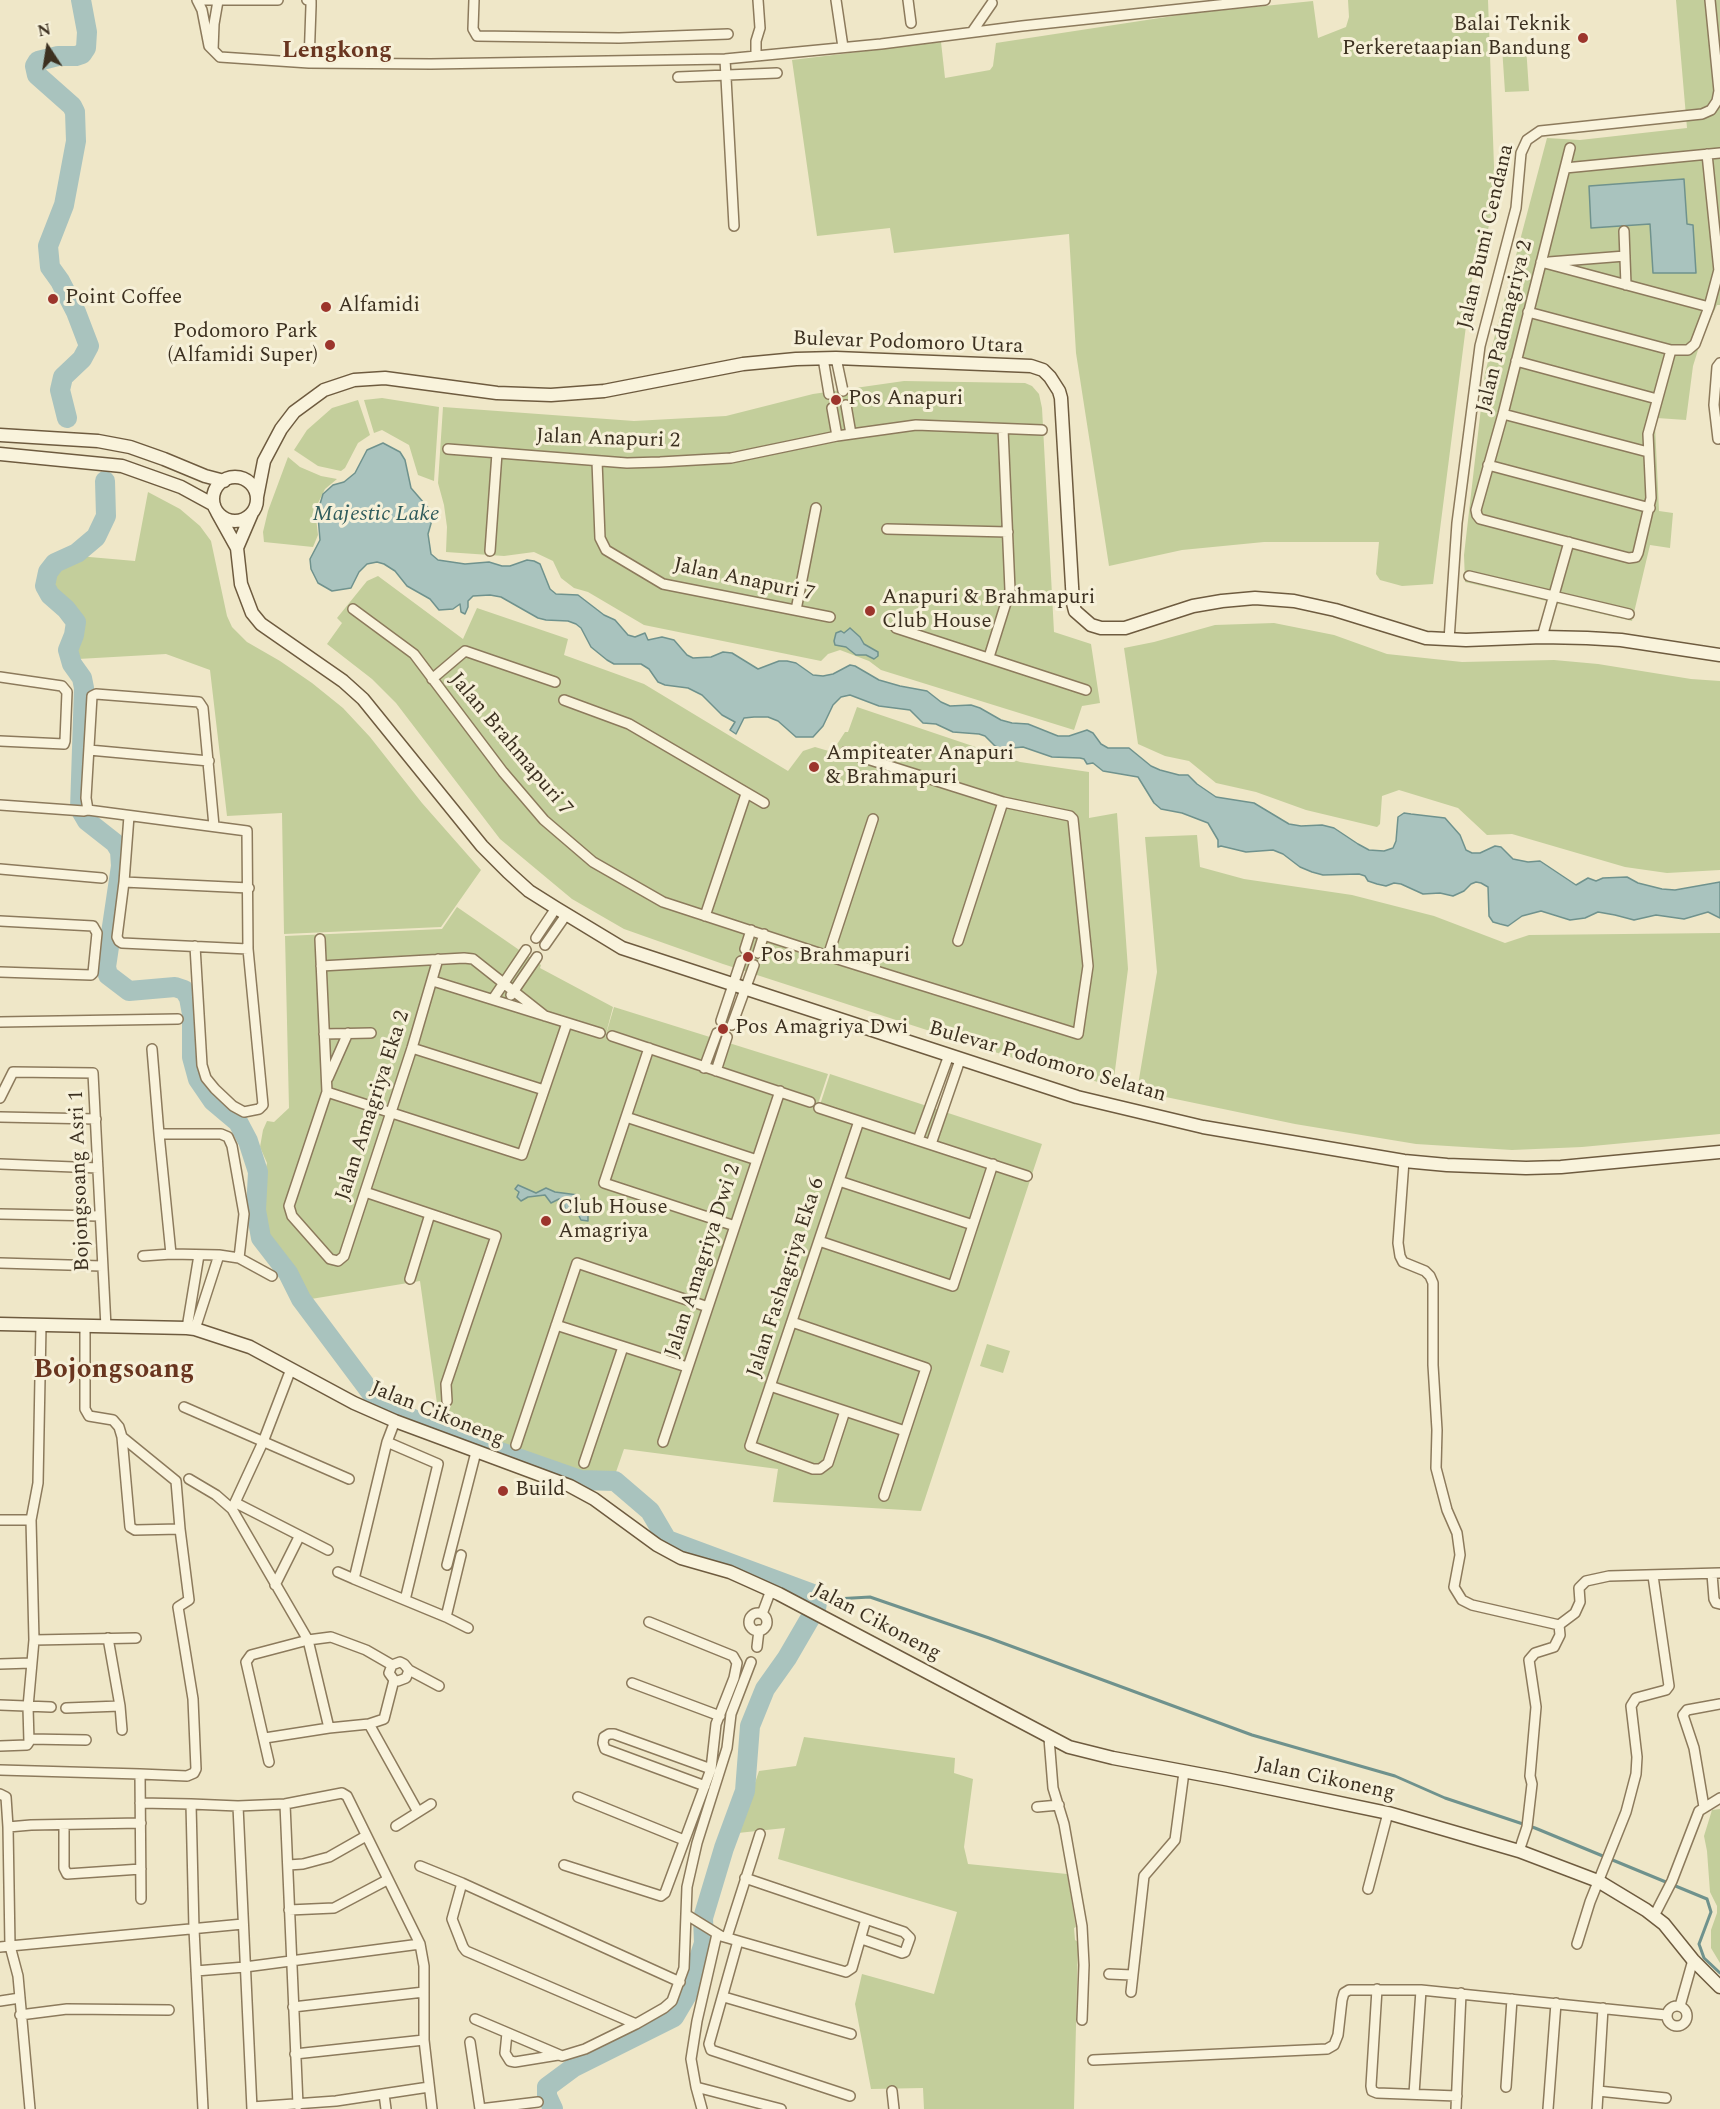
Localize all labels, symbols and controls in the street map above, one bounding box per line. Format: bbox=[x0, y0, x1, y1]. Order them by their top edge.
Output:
place label: Balai Teknik Perkeretaapian Bandung bbox=[1342, 13, 1571, 63]
text: N bbox=[35, 17, 53, 43]
north arrow bbox=[18, 18, 78, 78]
marker: Balai Teknik Perkeretaapian Bandung bbox=[1576, 31, 1590, 45]
district label: Lengkong bbox=[282, 38, 392, 66]
street label: Jalan Bumi Cendana bbox=[1453, 142, 1521, 332]
street label: Jalan Padmagriya 2 bbox=[1472, 238, 1540, 416]
place label: Point Coffee bbox=[65, 286, 182, 312]
marker: Point Coffee bbox=[46, 292, 60, 306]
place label: Alfamidi bbox=[338, 294, 420, 320]
marker: Alfamidi bbox=[319, 300, 333, 314]
place label: Podomoro Park (Alfamidi Super) bbox=[167, 320, 318, 370]
street label: Bulevar Podomoro Utara bbox=[792, 327, 1024, 361]
marker: Podomoro Park (Alfamidi Super) bbox=[323, 338, 337, 352]
place label: Pos Anapuri bbox=[848, 387, 963, 413]
marker: Pos Anapuri bbox=[829, 393, 843, 407]
street label: Jalan Anapuri 2 bbox=[536, 425, 680, 455]
water label: Majestic Lake bbox=[313, 503, 439, 529]
street label: Jalan Anapuri 7 bbox=[671, 554, 817, 608]
place label: Anapuri & Brahmapuri Club House bbox=[882, 586, 1095, 636]
marker: Anapuri & Brahmapuri Club House bbox=[863, 604, 877, 618]
street label: Jalan Brahmapuri 7 bbox=[443, 668, 577, 822]
place label: Ampiteater Anapuri & Brahmapuri bbox=[826, 742, 1014, 792]
marker: Ampiteater Anapuri & Brahmapuri bbox=[807, 760, 821, 774]
place label: Pos Brahmapuri bbox=[760, 944, 910, 970]
marker: Pos Brahmapuri bbox=[741, 950, 755, 964]
street label: Jalan Amagriya Eka 2 bbox=[331, 1008, 417, 1204]
place label: Pos Amagriya Dwi bbox=[735, 1016, 908, 1042]
street label: Bulevar Podomoro Selatan bbox=[925, 1017, 1169, 1109]
marker: Pos Amagriya Dwi bbox=[716, 1022, 730, 1036]
street label: Bojongsoang Asri 1 bbox=[65, 1090, 97, 1272]
street label: Jalan Amagriya Dwi 2 bbox=[661, 1161, 747, 1361]
street label: Jalan Fashagriya Eka 6 bbox=[743, 1175, 831, 1381]
place label: Club House Amagriya bbox=[558, 1196, 668, 1246]
marker: Club House Amagriya bbox=[539, 1214, 553, 1228]
district label: Bojongsoang bbox=[34, 1356, 194, 1388]
street label: Jalan Cikoneng bbox=[366, 1377, 508, 1453]
place label: Build bbox=[515, 1478, 565, 1504]
marker: Build bbox=[496, 1484, 510, 1498]
street label: Jalan Cikoneng bbox=[807, 1579, 945, 1667]
street label: Jalan Cikoneng bbox=[1253, 1753, 1397, 1807]

